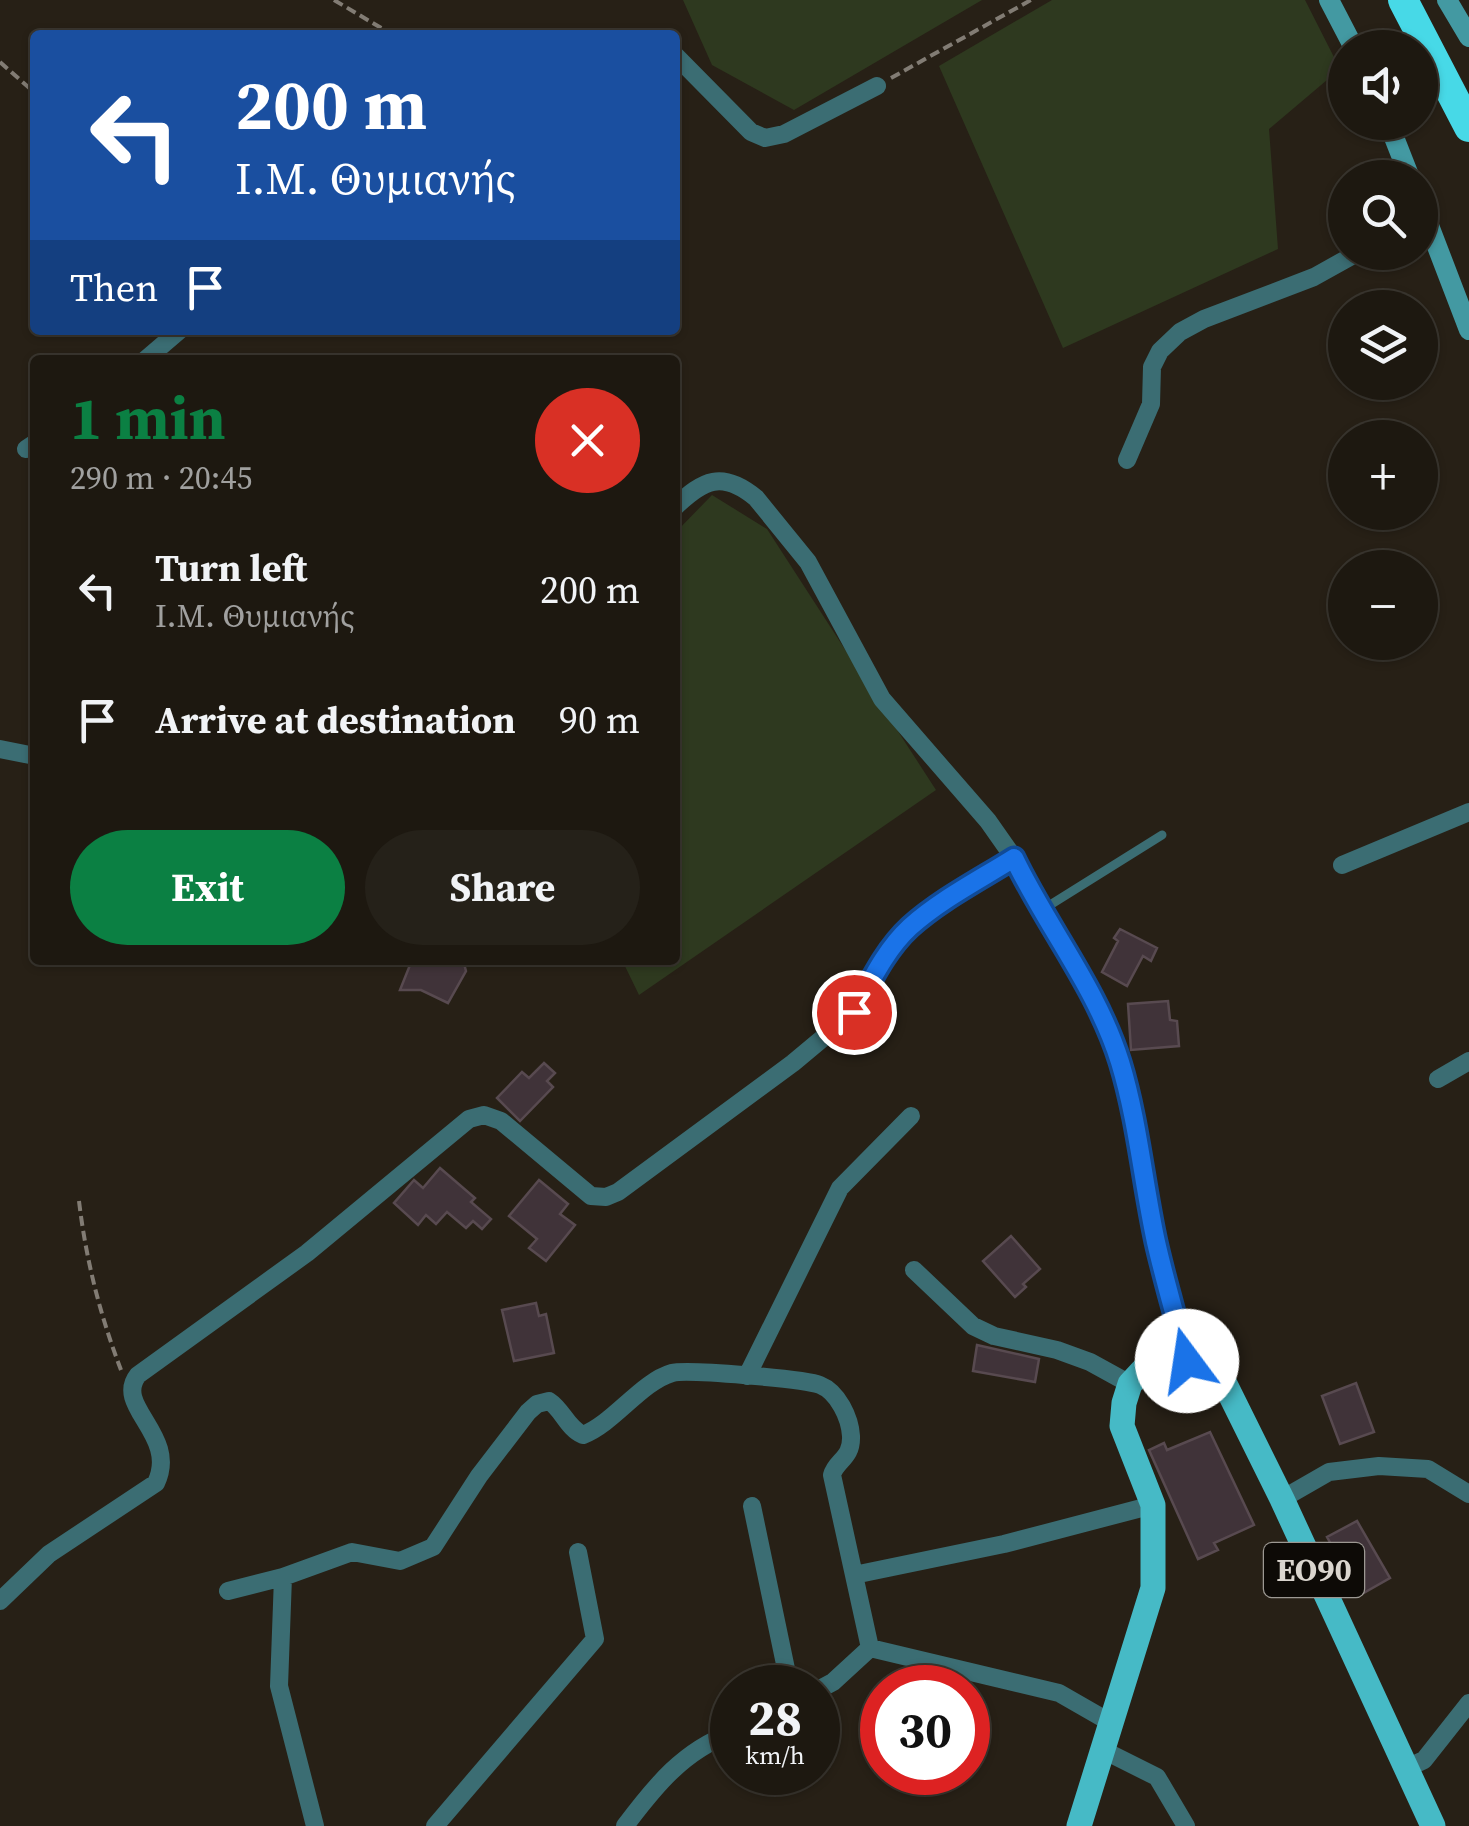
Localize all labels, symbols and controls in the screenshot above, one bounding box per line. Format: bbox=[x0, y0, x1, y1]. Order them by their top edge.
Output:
map controls bbox=[1328, 30, 1438, 660]
button: sound bbox=[1328, 30, 1438, 140]
text: 200 m bbox=[235, 56, 427, 152]
icon: left bbox=[70, 70, 200, 200]
text: Ι.Μ. Θυμιανής bbox=[235, 147, 516, 209]
button: search bbox=[1328, 160, 1438, 270]
icon: arrive bbox=[178, 260, 233, 315]
text: Then bbox=[70, 262, 158, 314]
button: layers bbox=[1328, 290, 1438, 400]
text: 1 min bbox=[70, 377, 226, 459]
button: close bbox=[535, 388, 640, 493]
button: + bbox=[1328, 420, 1438, 530]
text: 290 m · 20:45 bbox=[70, 456, 252, 500]
text: Turn left bbox=[155, 542, 307, 594]
button: − bbox=[1328, 550, 1438, 660]
icon: left bbox=[70, 563, 125, 618]
text: 200 m bbox=[540, 564, 640, 616]
text: Ι.Μ. Θυμιανής bbox=[155, 594, 355, 638]
icon: arrive bbox=[70, 693, 125, 748]
text: Arrive at destination bbox=[155, 694, 516, 746]
text: 90 m bbox=[559, 694, 640, 746]
button: Exit bbox=[70, 830, 345, 945]
button: Share bbox=[365, 830, 640, 945]
pin bbox=[812, 970, 897, 1055]
icon: arrive bbox=[827, 985, 882, 1040]
position arrow bbox=[1135, 1309, 1239, 1413]
road number: ΕΟ90 bbox=[1264, 1543, 1364, 1597]
speed limit sign: 30 bbox=[860, 1665, 990, 1795]
text: 28 bbox=[748, 1683, 802, 1752]
text: km/h bbox=[745, 1738, 805, 1772]

